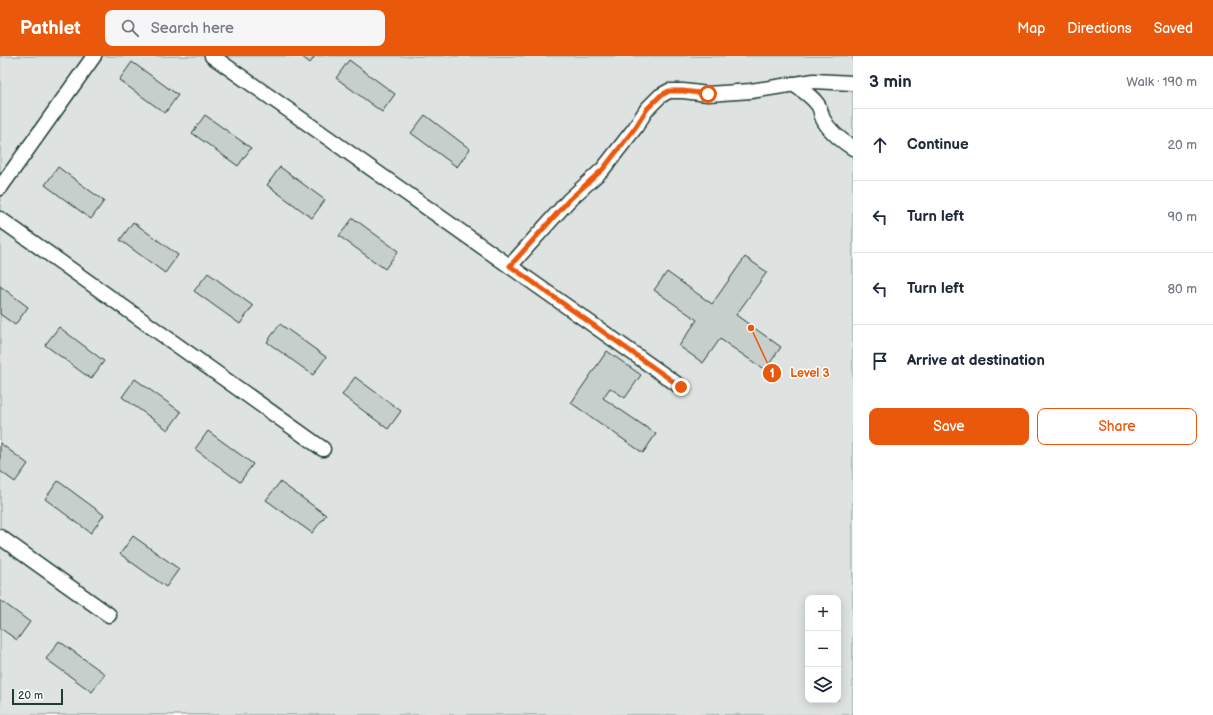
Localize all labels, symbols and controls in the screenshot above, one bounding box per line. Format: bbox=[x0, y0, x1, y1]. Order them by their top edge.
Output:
search box bbox=[105, 10, 385, 46]
text: Pathlet bbox=[20, 17, 81, 40]
icon: search bbox=[119, 17, 141, 39]
text: Search here bbox=[151, 19, 234, 38]
text: Map bbox=[1017, 20, 1045, 37]
text: Directions bbox=[1067, 20, 1132, 37]
text: Saved bbox=[1154, 20, 1193, 37]
text: 3 min bbox=[869, 72, 912, 92]
text: Walk · 190 m bbox=[1126, 74, 1197, 90]
route start bbox=[699, 85, 717, 103]
icon: ahead bbox=[869, 134, 891, 156]
text: Continue bbox=[907, 135, 969, 154]
text: 20 m bbox=[1167, 137, 1197, 153]
icon: left bbox=[869, 206, 891, 228]
text: Turn left bbox=[907, 207, 964, 226]
text: 90 m bbox=[1168, 209, 1197, 225]
icon: left bbox=[869, 278, 891, 300]
text: Turn left bbox=[907, 279, 964, 298]
text: 80 m bbox=[1168, 281, 1197, 297]
icon: arrive bbox=[869, 350, 891, 372]
text: Arrive at destination bbox=[907, 351, 1045, 370]
callout: Level 3 bbox=[762, 361, 837, 385]
text: 1 bbox=[769, 366, 775, 381]
text: Level 3 bbox=[790, 366, 830, 381]
route end bbox=[672, 378, 690, 396]
button: Save bbox=[869, 408, 1029, 445]
button: Share bbox=[1037, 408, 1197, 445]
map controls bbox=[805, 595, 841, 703]
button: + bbox=[805, 595, 841, 631]
button: − bbox=[805, 631, 841, 667]
button: layers bbox=[805, 667, 841, 703]
scale bar bbox=[12, 687, 63, 706]
text: 20 m bbox=[18, 689, 43, 702]

